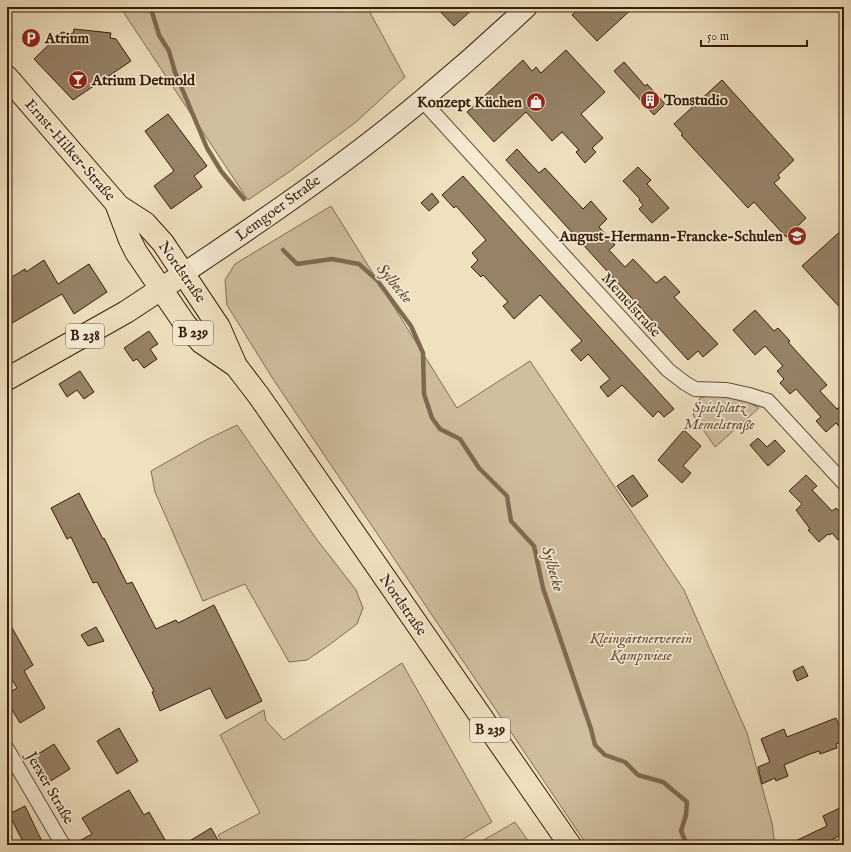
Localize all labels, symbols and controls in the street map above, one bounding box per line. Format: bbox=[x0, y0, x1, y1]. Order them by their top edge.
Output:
scale bar bbox=[701, 22, 807, 48]
parking icon: Atrium bbox=[20, 27, 42, 49]
place label: Atrium bbox=[44, 29, 89, 48]
text: 50 m bbox=[707, 29, 729, 44]
bar icon: Atrium Detmold bbox=[67, 69, 89, 91]
place label: Atrium Detmold bbox=[91, 71, 196, 90]
building icon: Tonstudio bbox=[639, 89, 661, 111]
shop icon: Konzept Küchen bbox=[525, 91, 547, 113]
place label: Tonstudio bbox=[663, 91, 728, 110]
place label: Konzept Küchen bbox=[417, 93, 522, 112]
street label: Ernst-Hilker-Straße bbox=[21, 95, 120, 205]
street label: Lemgoer Straße bbox=[232, 171, 324, 245]
school or university icon: August-Hermann-Francke-Schulen bbox=[786, 225, 808, 247]
place label: August-Hermann-Francke-Schulen bbox=[558, 227, 783, 246]
street label: Nordstraße bbox=[154, 237, 210, 307]
water label: Sylbecke bbox=[372, 260, 417, 309]
street label: Memelstraße bbox=[597, 269, 665, 341]
road number: B 239 bbox=[173, 321, 213, 345]
road number: B 238 bbox=[66, 324, 104, 348]
park label: Spielplatz Memelstraße bbox=[683, 398, 755, 434]
water label: Sylbecke bbox=[536, 544, 568, 595]
street label: Nordstraße bbox=[375, 570, 431, 640]
park label: Kleingärtnerverein Kampwiese bbox=[589, 629, 692, 665]
road number: B 239 bbox=[470, 718, 510, 742]
street label: Jerxer Straße bbox=[21, 747, 78, 828]

